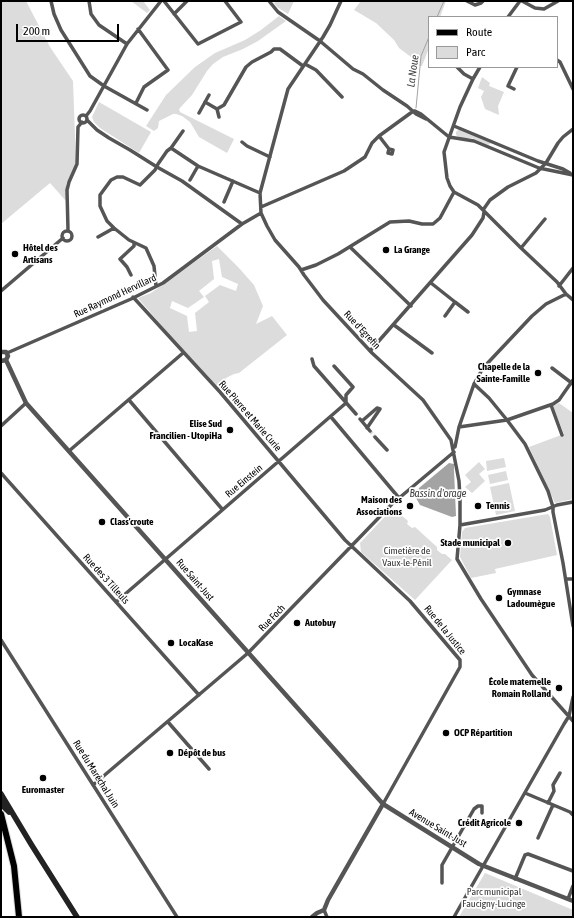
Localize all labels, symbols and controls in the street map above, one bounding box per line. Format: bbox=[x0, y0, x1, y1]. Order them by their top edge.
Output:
scale bar bbox=[18, 16, 121, 42]
legend bbox=[428, 16, 558, 68]
text: 200 m bbox=[23, 24, 50, 38]
text: Route bbox=[466, 25, 492, 39]
text: Parc bbox=[466, 45, 485, 59]
water label: La Noue bbox=[404, 54, 422, 88]
place label: Hôtel des Artisans bbox=[23, 242, 58, 266]
place label: La Grange bbox=[394, 244, 430, 256]
marker: La Grange bbox=[381, 245, 391, 255]
marker: Hôtel des Artisans bbox=[10, 249, 20, 259]
street label: Rue Raymond Hervillard bbox=[72, 272, 158, 320]
street label: Rue d'Egrefin bbox=[341, 308, 383, 352]
place label: Chapelle de la Sainte-Famille bbox=[476, 361, 530, 384]
marker: Chapelle de la Sainte-Famille bbox=[533, 368, 543, 378]
street label: Rue Pierre et Marie Curie bbox=[216, 378, 284, 454]
place label: Elise Sud Francilien - UtopiHa bbox=[149, 418, 222, 442]
marker: Elise Sud Francilien - UtopiHa bbox=[225, 425, 235, 435]
street label: Rue Einstein bbox=[223, 462, 265, 500]
water label: Bassin d'orage bbox=[409, 487, 467, 501]
place label: Maison des Associations bbox=[356, 494, 402, 518]
place label: Tennis bbox=[486, 500, 510, 512]
marker: Maison des Associations bbox=[405, 501, 415, 511]
marker: Tennis bbox=[473, 501, 483, 511]
place label: Class'croute bbox=[110, 516, 154, 528]
marker: Class'croute bbox=[97, 517, 107, 527]
place label: Stade municipal bbox=[440, 537, 500, 549]
marker: Stade municipal bbox=[503, 538, 513, 548]
park label: Cimetière de Vaux-le-Pénil bbox=[382, 545, 432, 568]
street label: Rue des 3 Tilleuls bbox=[80, 551, 132, 607]
street label: Rue Saint-Just bbox=[174, 557, 216, 603]
place label: Gymnase Ladoumègue bbox=[507, 586, 555, 610]
marker: Gymnase Ladoumègue bbox=[494, 593, 504, 603]
street label: Rue Foch bbox=[256, 602, 288, 634]
street label: Rue de la Justice bbox=[421, 603, 469, 657]
place label: Autobuy bbox=[305, 617, 336, 629]
marker: Autobuy bbox=[292, 618, 302, 628]
place label: LocaKase bbox=[179, 637, 213, 649]
marker: LocaKase bbox=[166, 638, 176, 648]
place label: École maternelle Romain Rolland bbox=[489, 676, 551, 700]
marker: École maternelle Romain Rolland bbox=[554, 683, 564, 693]
place label: OCP Répartition bbox=[454, 727, 512, 739]
marker: OCP Répartition bbox=[441, 728, 451, 738]
street label: Rue du Maréchal Juin bbox=[70, 738, 122, 810]
place label: Dépôt de bus bbox=[178, 747, 226, 759]
marker: Dépôt de bus bbox=[165, 748, 175, 758]
marker: Euromaster bbox=[38, 773, 48, 783]
place label: Euromaster bbox=[22, 784, 64, 796]
street label: Avenue Saint-Just bbox=[407, 806, 469, 850]
place label: Crédit Agricole bbox=[458, 817, 511, 829]
marker: Crédit Agricole bbox=[514, 818, 524, 828]
park label: Parc municipal Faucigny-Lucinge bbox=[462, 886, 526, 910]

